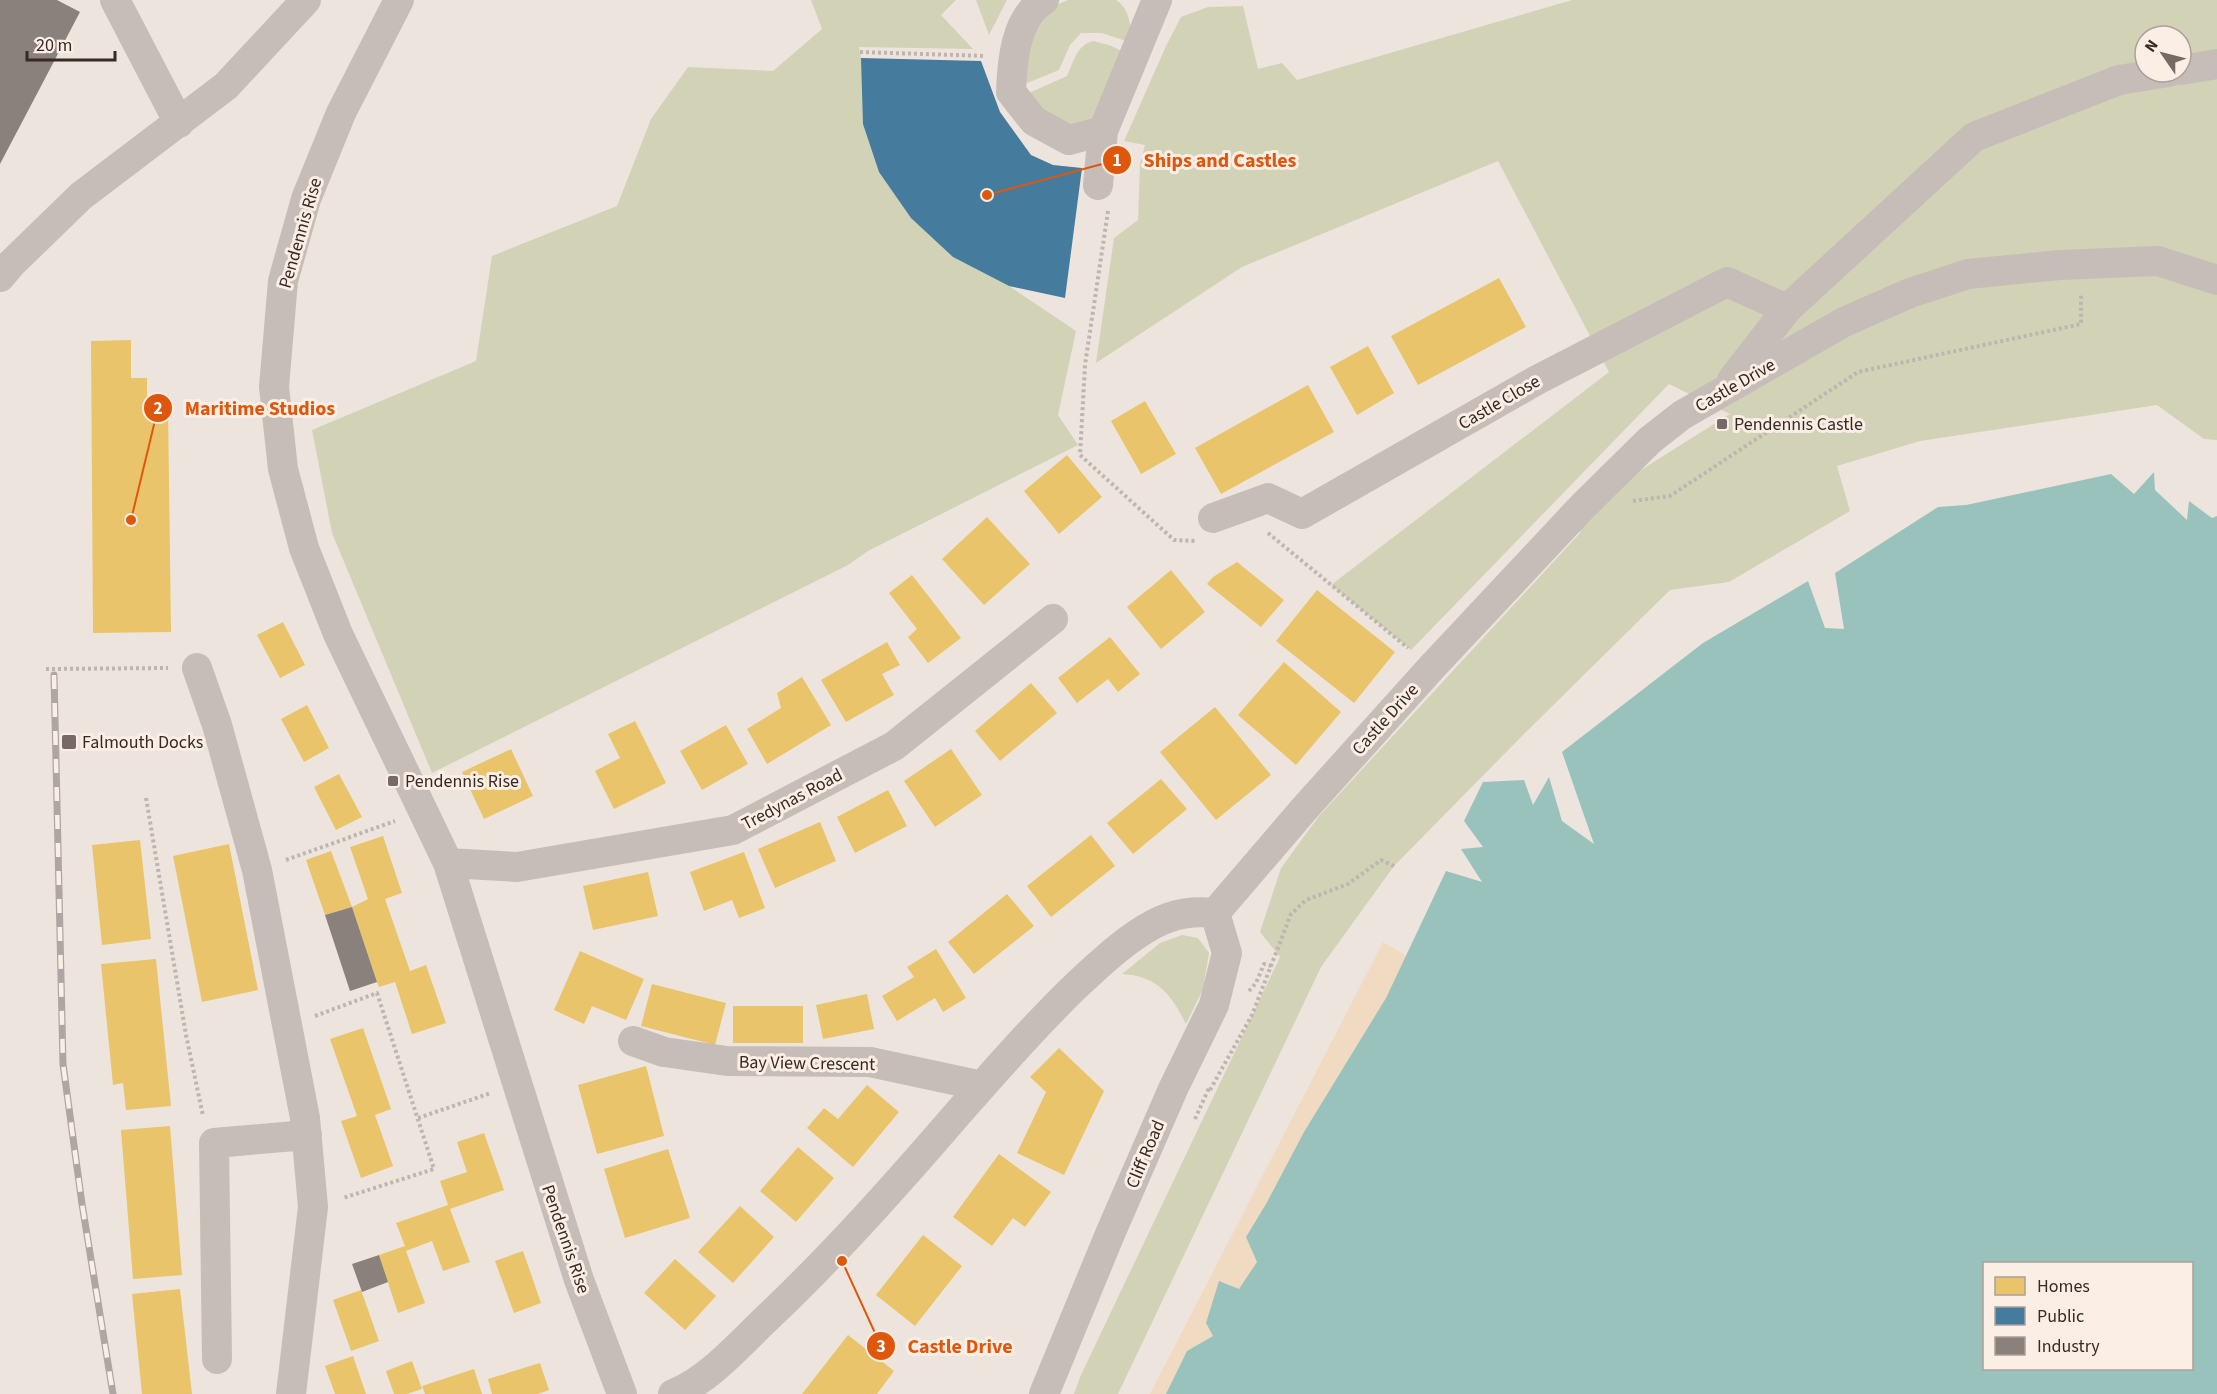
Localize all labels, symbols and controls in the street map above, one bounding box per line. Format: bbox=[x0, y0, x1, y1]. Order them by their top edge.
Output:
scale bar bbox=[27, 24, 116, 62]
north arrow bbox=[2133, 24, 2193, 84]
text: 20 m bbox=[36, 33, 72, 58]
text: N bbox=[2139, 35, 2164, 57]
callout: Ships and Castles bbox=[1102, 141, 1308, 179]
text: Ships and Castles bbox=[1144, 147, 1297, 175]
text: 1 bbox=[1112, 148, 1122, 173]
street label: Pendennis Rise bbox=[273, 175, 328, 291]
street label: Castle Drive bbox=[1691, 352, 1780, 418]
street label: Castle Close bbox=[1454, 369, 1545, 436]
callout: Maritime Studios bbox=[143, 389, 347, 427]
text: Maritime Studios bbox=[185, 395, 335, 423]
text: 2 bbox=[153, 396, 163, 421]
place label: Pendennis Castle bbox=[1734, 412, 1863, 437]
marker: Pendennis Castle bbox=[1715, 417, 1729, 431]
street label: Castle Drive bbox=[1346, 678, 1424, 761]
place label: Falmouth Docks bbox=[82, 730, 203, 755]
marker: Falmouth Docks bbox=[60, 733, 78, 751]
street label: Tredynas Road bbox=[737, 762, 847, 837]
place label: Pendennis Rise bbox=[405, 769, 519, 794]
marker: Pendennis Rise bbox=[386, 774, 400, 788]
street label: Bay View Crescent bbox=[739, 1050, 875, 1077]
street label: Cliff Road bbox=[1120, 1116, 1171, 1192]
street label: Pendennis Rise bbox=[535, 1181, 596, 1297]
legend bbox=[1983, 1262, 2193, 1370]
text: Homes bbox=[2037, 1274, 2090, 1299]
text: Public bbox=[2037, 1304, 2084, 1329]
callout: Castle Drive bbox=[866, 1327, 1025, 1365]
text: Castle Drive bbox=[907, 1333, 1013, 1361]
text: 3 bbox=[876, 1334, 886, 1359]
text: Industry bbox=[2037, 1334, 2100, 1359]

